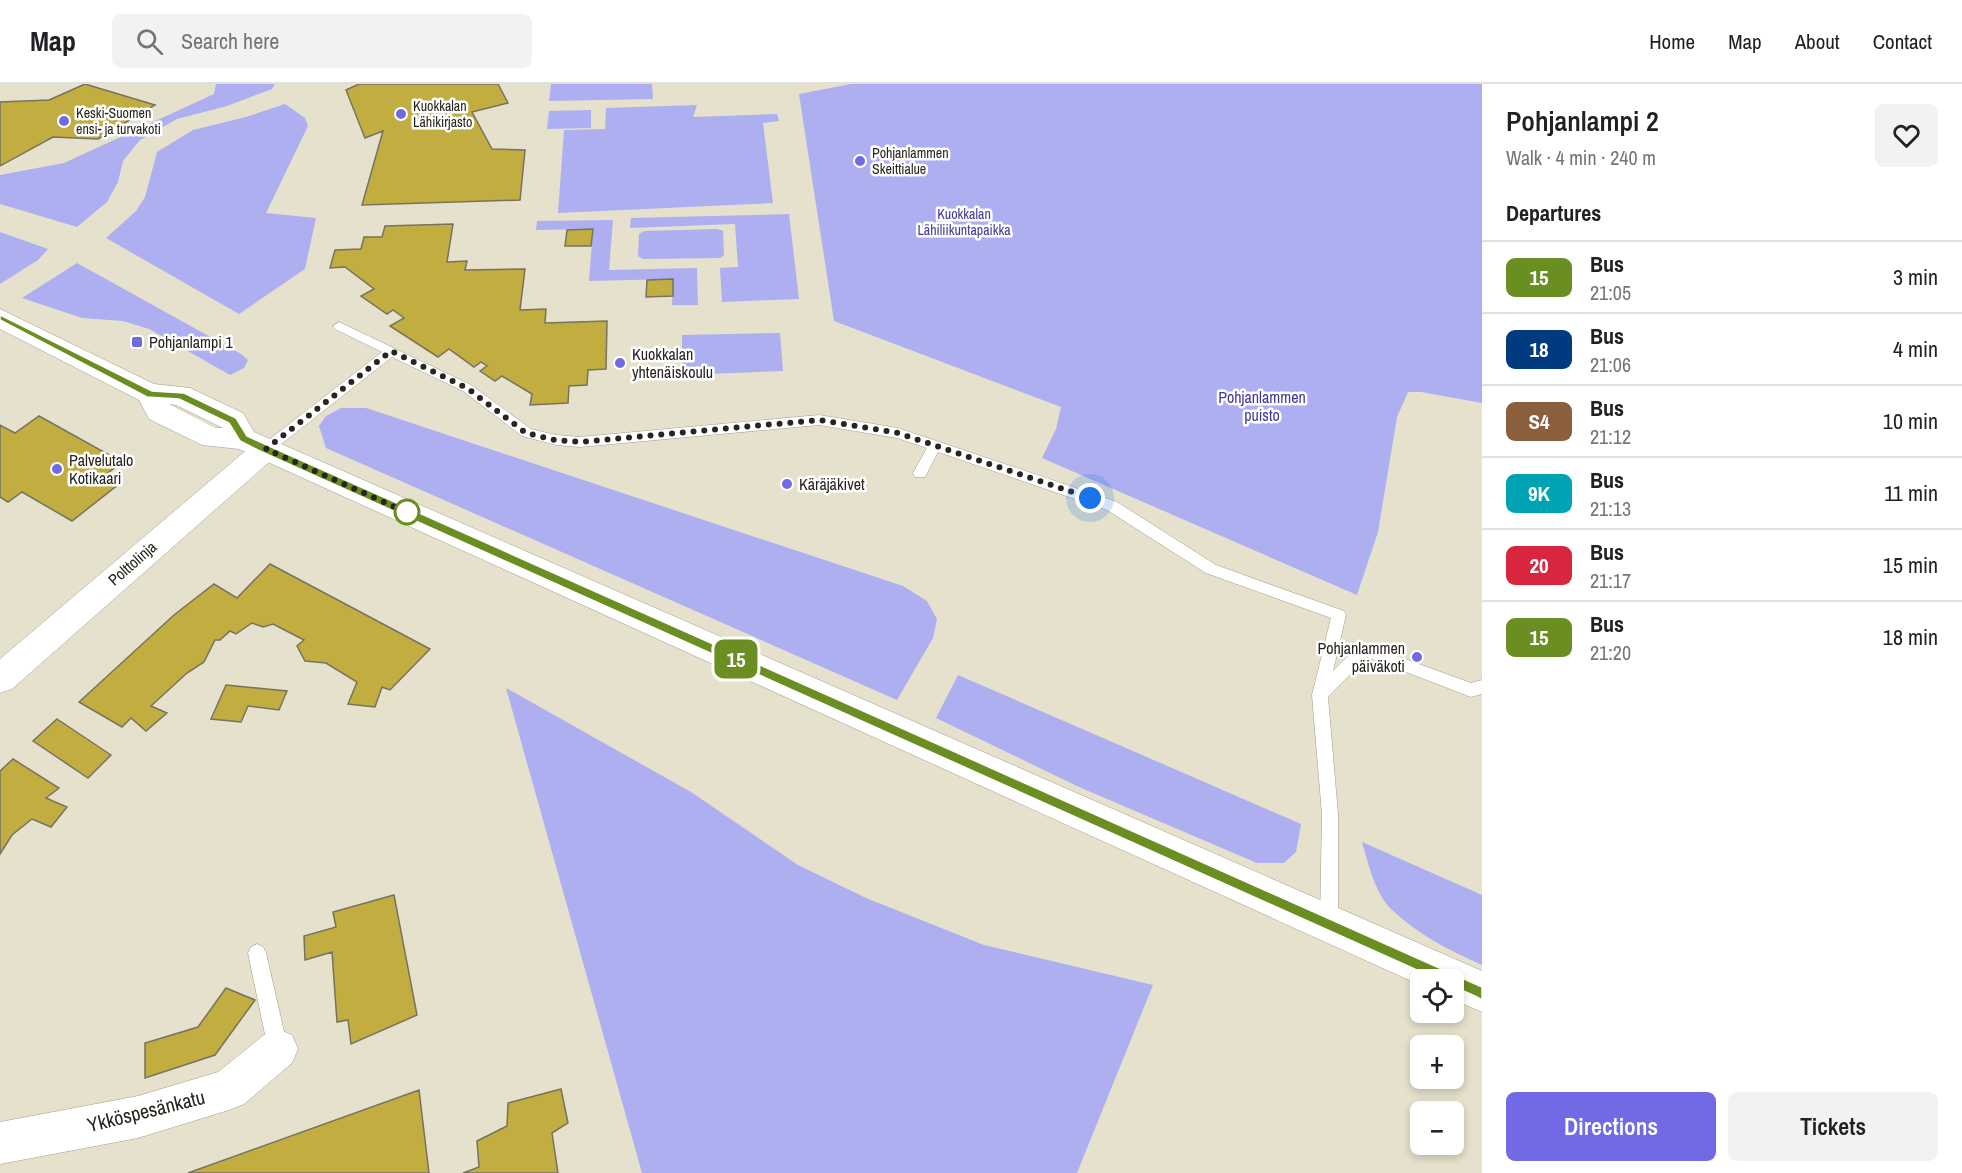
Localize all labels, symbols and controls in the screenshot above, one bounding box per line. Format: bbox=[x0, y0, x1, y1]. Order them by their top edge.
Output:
search box bbox=[112, 14, 532, 68]
text: Map bbox=[30, 22, 76, 60]
icon: search bbox=[133, 25, 166, 58]
text: Search here bbox=[181, 26, 279, 56]
text: Home bbox=[1649, 27, 1695, 56]
text: Map bbox=[1728, 27, 1762, 56]
text: About bbox=[1795, 27, 1840, 56]
text: Contact bbox=[1873, 27, 1932, 56]
place label: Kuokkalan Lähikirjasto bbox=[413, 97, 472, 131]
text: Pohjanlampi 2 bbox=[1506, 102, 1659, 140]
place label: Keski-Suomen ensi- ja turvakoti bbox=[76, 104, 161, 138]
button: heart bbox=[1875, 104, 1938, 167]
marker: Kuokkalan Lähikirjasto bbox=[394, 107, 408, 121]
marker: Keski-Suomen ensi- ja turvakoti bbox=[57, 114, 71, 128]
place label: Pohjanlammen Skeittialue bbox=[872, 144, 949, 178]
text: Walk · 4 min · 240 m bbox=[1506, 144, 1656, 171]
marker: Pohjanlammen Skeittialue bbox=[853, 154, 867, 168]
text: Departures bbox=[1506, 198, 1601, 228]
park label: Kuokkalan Lähiliikuntapaikka bbox=[917, 205, 1011, 239]
text: Bus bbox=[1590, 249, 1624, 279]
text: 3 min bbox=[1893, 262, 1938, 292]
text: 15 bbox=[1529, 263, 1549, 292]
text: 21:05 bbox=[1590, 279, 1631, 306]
text: Bus bbox=[1590, 321, 1624, 351]
place label: Pohjanlampi 1 bbox=[149, 331, 234, 353]
text: 4 min bbox=[1893, 334, 1938, 364]
marker: Pohjanlampi 1 bbox=[130, 335, 144, 349]
text: 18 bbox=[1529, 335, 1549, 364]
place label: Kuokkalan yhtenäiskoulu bbox=[632, 343, 713, 383]
text: 21:06 bbox=[1590, 351, 1631, 378]
marker: Kuokkalan yhtenäiskoulu bbox=[613, 356, 627, 370]
park label: Pohjanlammen puisto bbox=[1218, 386, 1306, 426]
text: Bus bbox=[1590, 393, 1624, 423]
text: 10 min bbox=[1883, 406, 1938, 436]
text: S4 bbox=[1528, 407, 1550, 436]
text: 21:12 bbox=[1590, 423, 1631, 450]
place label: Palvelutalo Kotikaari bbox=[69, 449, 133, 489]
marker: Palvelutalo Kotikaari bbox=[50, 462, 64, 476]
text: Bus bbox=[1590, 465, 1624, 495]
place label: Käräjäkivet bbox=[799, 473, 865, 495]
marker: Käräjäkivet bbox=[780, 477, 794, 491]
text: 11 min bbox=[1884, 478, 1938, 508]
text: 9K bbox=[1528, 479, 1550, 508]
your location bbox=[1075, 483, 1105, 513]
text: 21:13 bbox=[1590, 495, 1631, 522]
unlabelled marker bbox=[394, 499, 420, 525]
street label: Polttolinja bbox=[103, 535, 161, 590]
text: Bus bbox=[1590, 537, 1624, 567]
text: 15 min bbox=[1883, 550, 1938, 580]
text: 20 bbox=[1529, 551, 1549, 580]
text: 21:17 bbox=[1590, 567, 1631, 594]
text: Bus bbox=[1590, 609, 1624, 639]
text: 18 min bbox=[1883, 622, 1938, 652]
text: 15 bbox=[1529, 623, 1549, 652]
place label: Pohjanlammen päiväkoti bbox=[1317, 637, 1405, 677]
text: 21:20 bbox=[1590, 639, 1631, 666]
line badge: 15 bbox=[709, 640, 763, 678]
text: 15 bbox=[726, 645, 746, 674]
marker: Pohjanlammen päiväkoti bbox=[1410, 650, 1424, 664]
map controls bbox=[1410, 969, 1464, 1155]
button: locate bbox=[1410, 969, 1464, 1023]
button: + bbox=[1410, 1035, 1464, 1089]
street label: Ykköspesänkatu bbox=[84, 1083, 208, 1138]
button: Directions bbox=[1506, 1092, 1716, 1161]
button: Tickets bbox=[1728, 1092, 1938, 1161]
button: − bbox=[1410, 1101, 1464, 1155]

